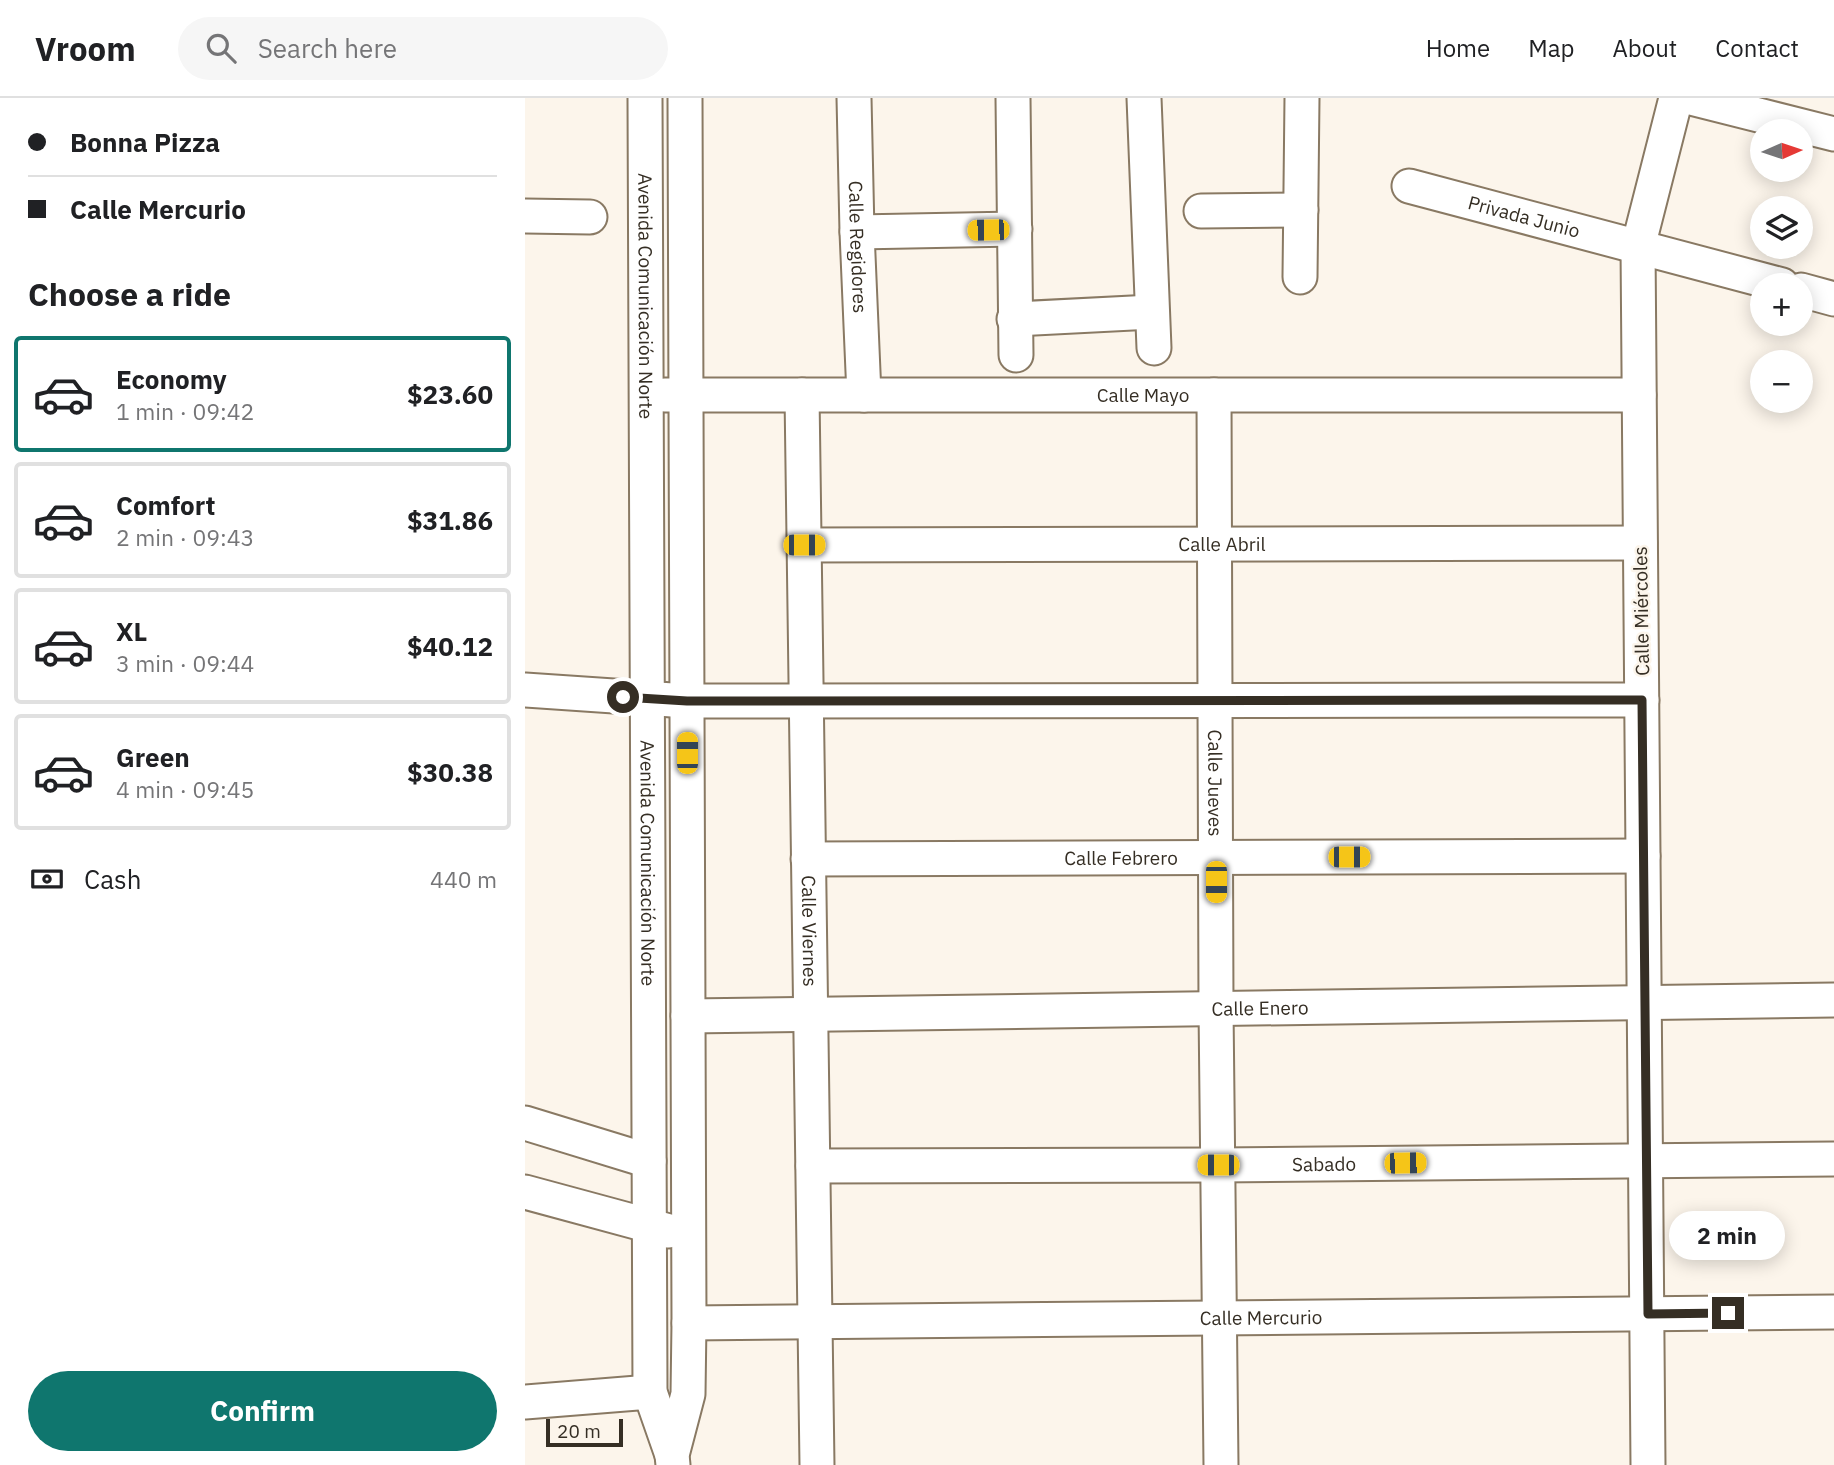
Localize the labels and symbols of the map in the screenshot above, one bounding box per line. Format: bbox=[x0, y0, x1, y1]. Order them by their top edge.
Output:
north arrow bbox=[1750, 119, 1813, 182]
street label: Avenida Comunicación Norte bbox=[633, 173, 658, 419]
street label: Calle Regidores bbox=[844, 180, 872, 314]
street label: Privada Junio bbox=[1465, 190, 1583, 243]
car bbox=[967, 219, 1010, 241]
street label: Calle Mayo bbox=[1097, 383, 1189, 407]
street label: Calle Abril bbox=[1178, 532, 1266, 556]
car bbox=[784, 535, 826, 556]
street label: Calle Miércoles bbox=[1628, 546, 1654, 676]
route start bbox=[607, 681, 639, 713]
street label: Calle Jueves bbox=[1203, 730, 1227, 836]
car bbox=[677, 732, 698, 774]
street label: Avenida Comunicación Norte bbox=[635, 740, 660, 986]
street label: Calle Febrero bbox=[1064, 846, 1178, 870]
car bbox=[1329, 847, 1371, 868]
car bbox=[1206, 861, 1227, 903]
street label: Calle Viernes bbox=[797, 875, 822, 987]
street label: Calle Enero bbox=[1211, 995, 1309, 1021]
street label: Sabado bbox=[1292, 1152, 1356, 1176]
car bbox=[1384, 1152, 1427, 1174]
car bbox=[1198, 1155, 1240, 1176]
callout: 2 min bbox=[1670, 1212, 1786, 1260]
route end bbox=[1712, 1297, 1744, 1329]
street label: Calle Mercurio bbox=[1200, 1305, 1322, 1330]
scale bar bbox=[546, 1416, 623, 1448]

